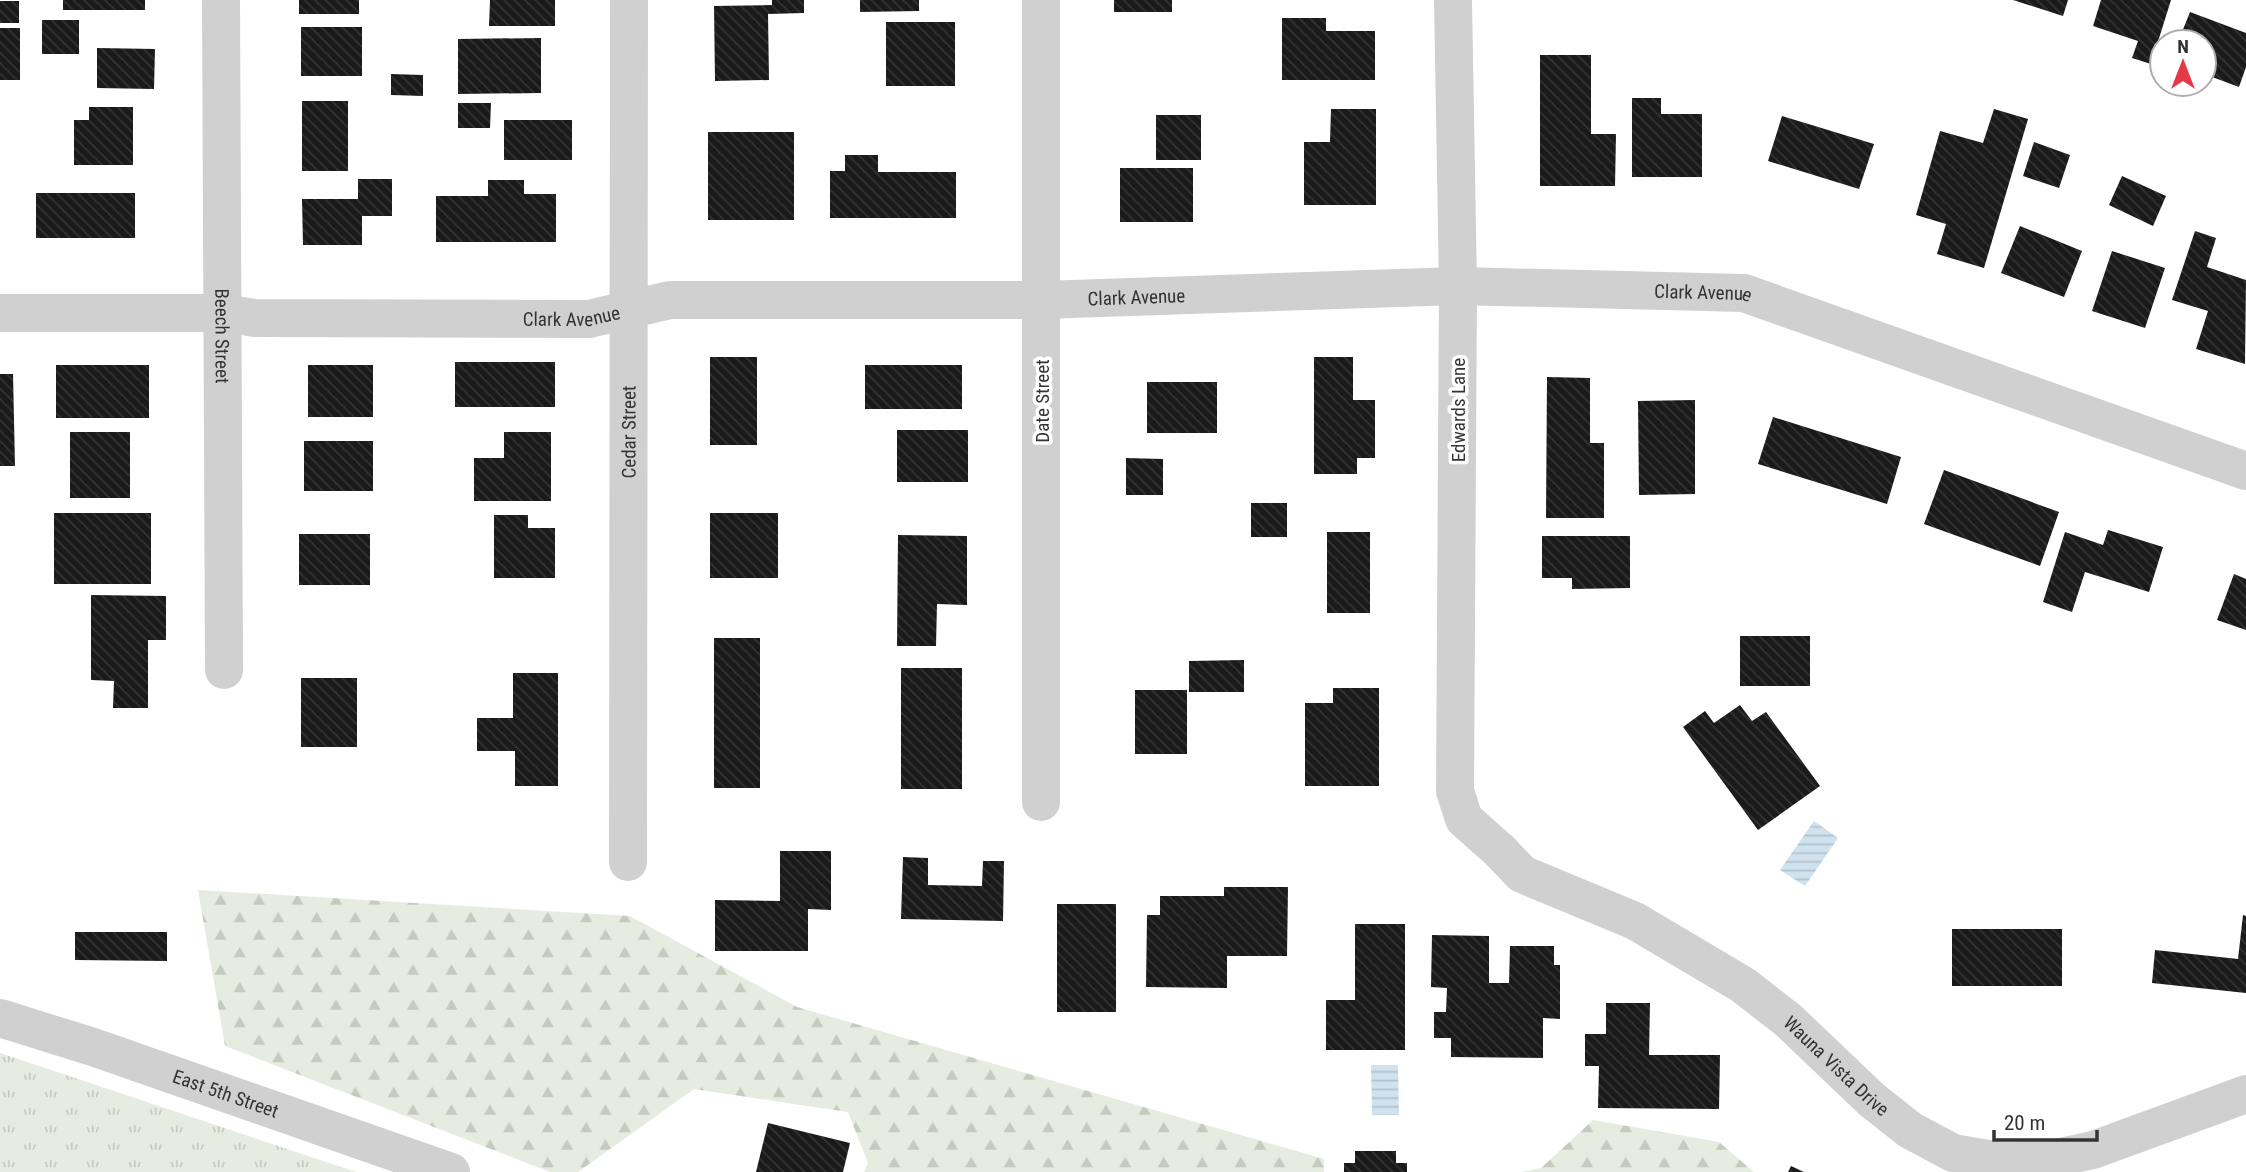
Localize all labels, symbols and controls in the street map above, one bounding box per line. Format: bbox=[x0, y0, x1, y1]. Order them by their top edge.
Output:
north arrow bbox=[2148, 28, 2218, 98]
text: N bbox=[2177, 35, 2189, 58]
street label: Clark Avenue bbox=[1654, 279, 1755, 307]
street label: Clark Avenue bbox=[1087, 284, 1186, 310]
street label: Beech Street bbox=[211, 288, 234, 384]
street label: Clark Avenue bbox=[523, 301, 622, 331]
street label: Edwards Lane bbox=[1447, 358, 1470, 462]
street label: Date Street bbox=[1031, 359, 1054, 443]
street label: Cedar Street bbox=[617, 386, 640, 478]
street label: Wauna Vista Drive bbox=[1779, 1011, 1894, 1121]
street label: East 5th Street bbox=[170, 1064, 282, 1122]
scale bar bbox=[1994, 1098, 2097, 1142]
text: 20 m bbox=[2004, 1111, 2045, 1135]

